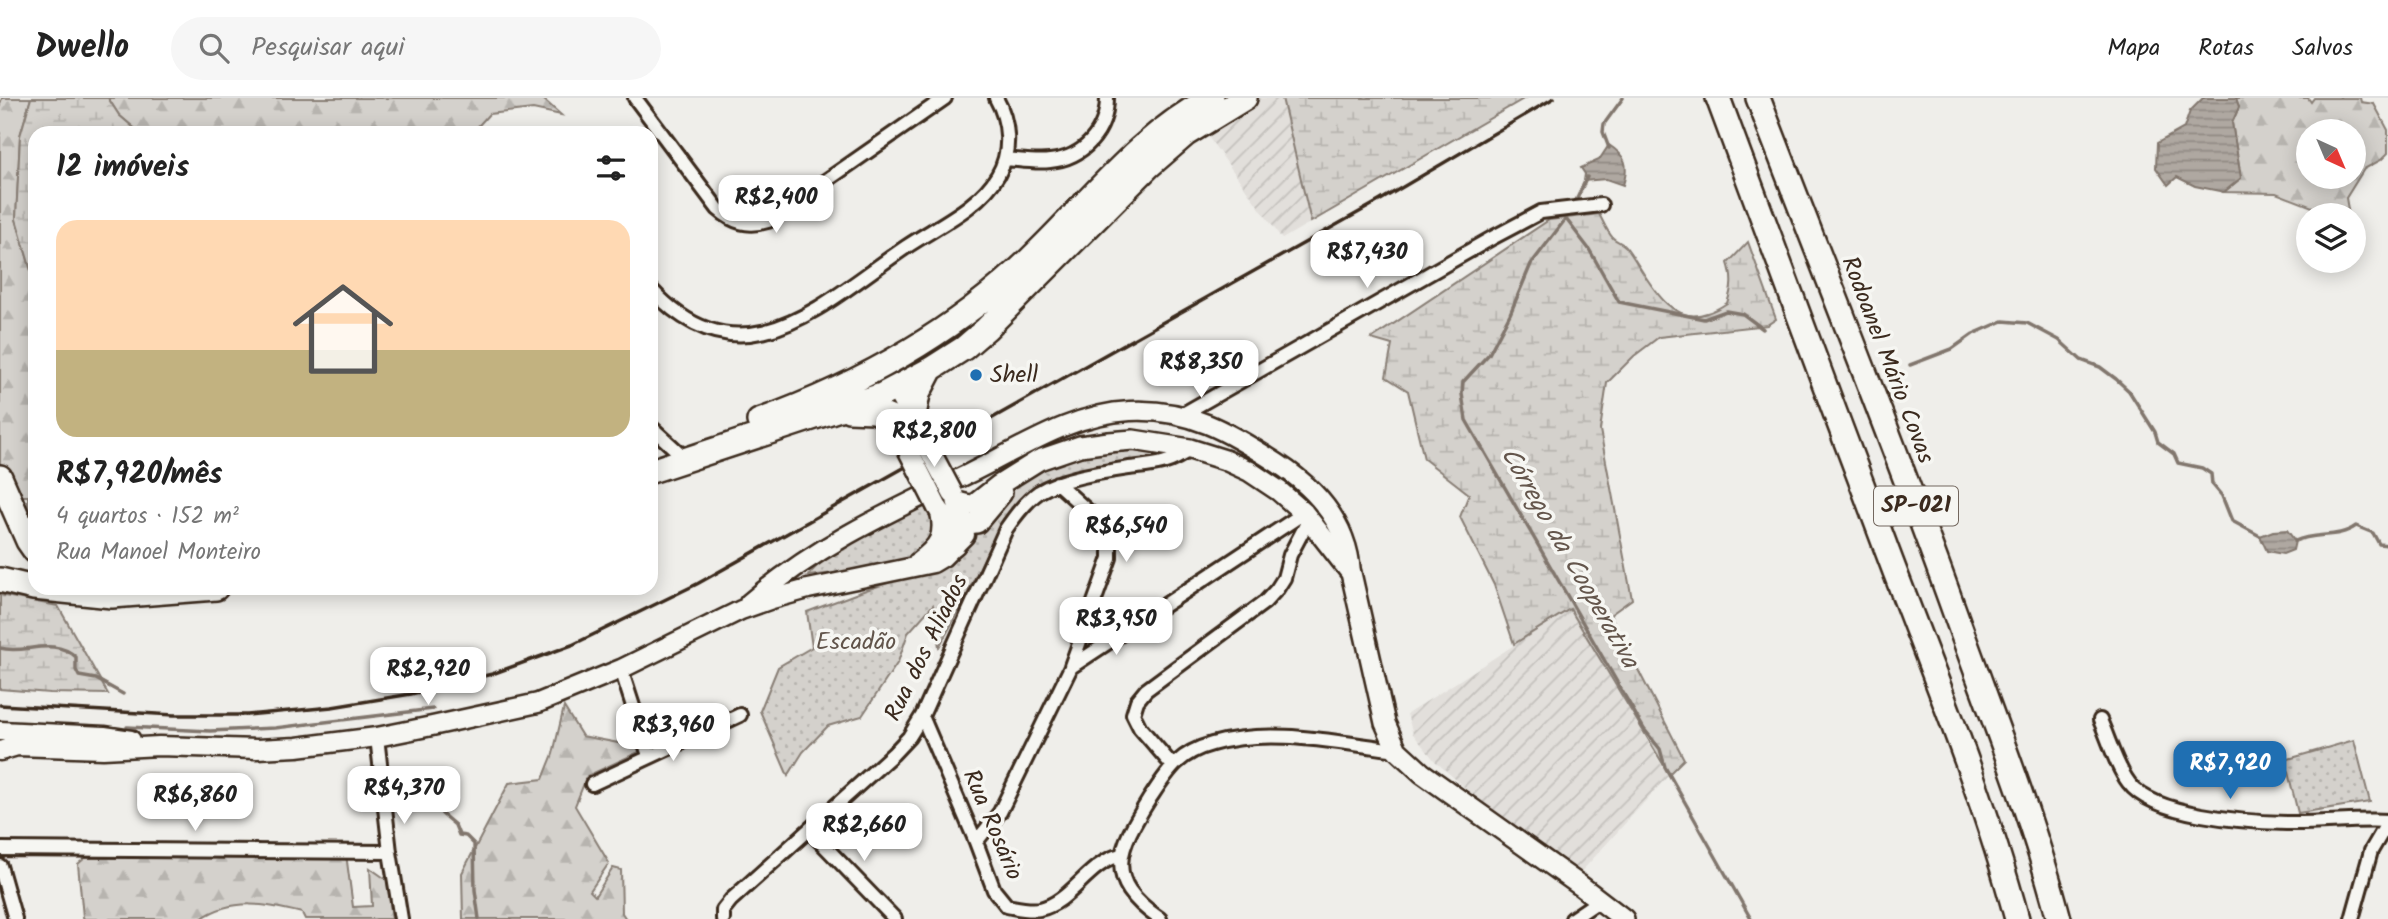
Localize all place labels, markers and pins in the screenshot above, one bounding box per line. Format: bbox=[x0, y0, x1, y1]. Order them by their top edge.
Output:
pin: R$2,400 bbox=[711, 176, 841, 235]
pin: R$7,430 bbox=[1302, 230, 1432, 290]
pin: R$8,350 bbox=[1136, 341, 1266, 400]
place label: Shell bbox=[990, 356, 1038, 395]
marker: Shell bbox=[968, 367, 984, 383]
pin: R$2,800 bbox=[869, 410, 999, 469]
pin: R$6,540 bbox=[1061, 504, 1191, 564]
pin: R$3,950 bbox=[1051, 598, 1181, 657]
pin: R$2,920 bbox=[363, 648, 493, 707]
pin: R$3,960 bbox=[608, 704, 738, 763]
pin: R$7,920 bbox=[2165, 742, 2295, 801]
pin: R$4,370 bbox=[339, 766, 469, 826]
pin: R$6,860 bbox=[130, 774, 260, 833]
pin: R$2,660 bbox=[799, 804, 929, 863]

